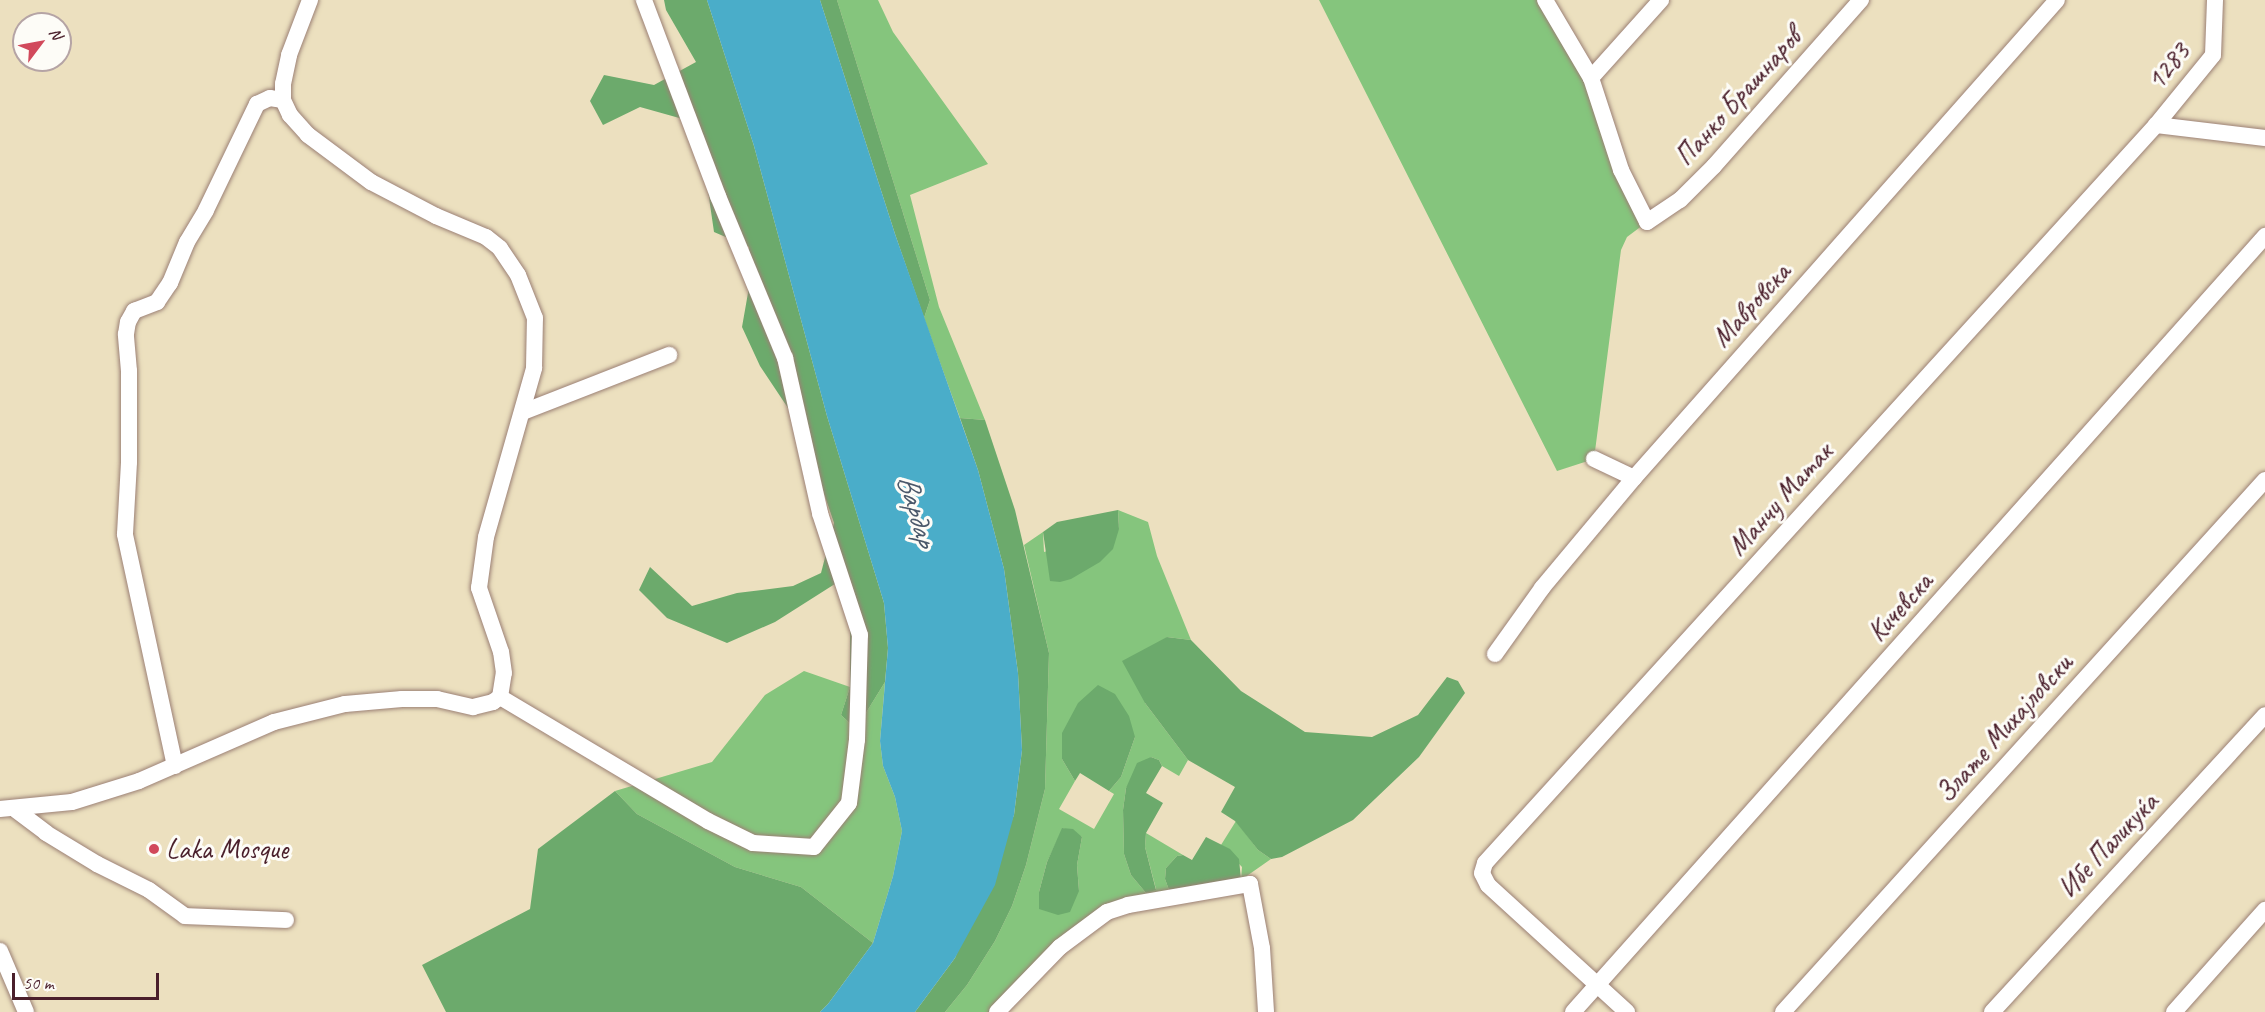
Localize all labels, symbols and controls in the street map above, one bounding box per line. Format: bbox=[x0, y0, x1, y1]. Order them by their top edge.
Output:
north arrow bbox=[12, 12, 72, 72]
street label: Панко Брашнаров bbox=[1668, 22, 1808, 172]
text: N bbox=[44, 24, 67, 43]
street label: 1283 bbox=[2139, 36, 2197, 96]
street label: Мавровска bbox=[1705, 256, 1797, 354]
street label: Манчу Матак bbox=[1721, 436, 1839, 562]
water label: Вардар bbox=[890, 470, 944, 550]
street label: Кичевска bbox=[1860, 566, 1940, 648]
street label: Злате Михајловски bbox=[1929, 647, 2079, 809]
street label: Ибе Паликуќа bbox=[2049, 783, 2167, 907]
place label: Laka Mosque bbox=[166, 832, 288, 866]
marker: Laka Mosque bbox=[147, 842, 161, 856]
scale bar bbox=[15, 961, 162, 999]
text: 50 m bbox=[23, 972, 54, 994]

